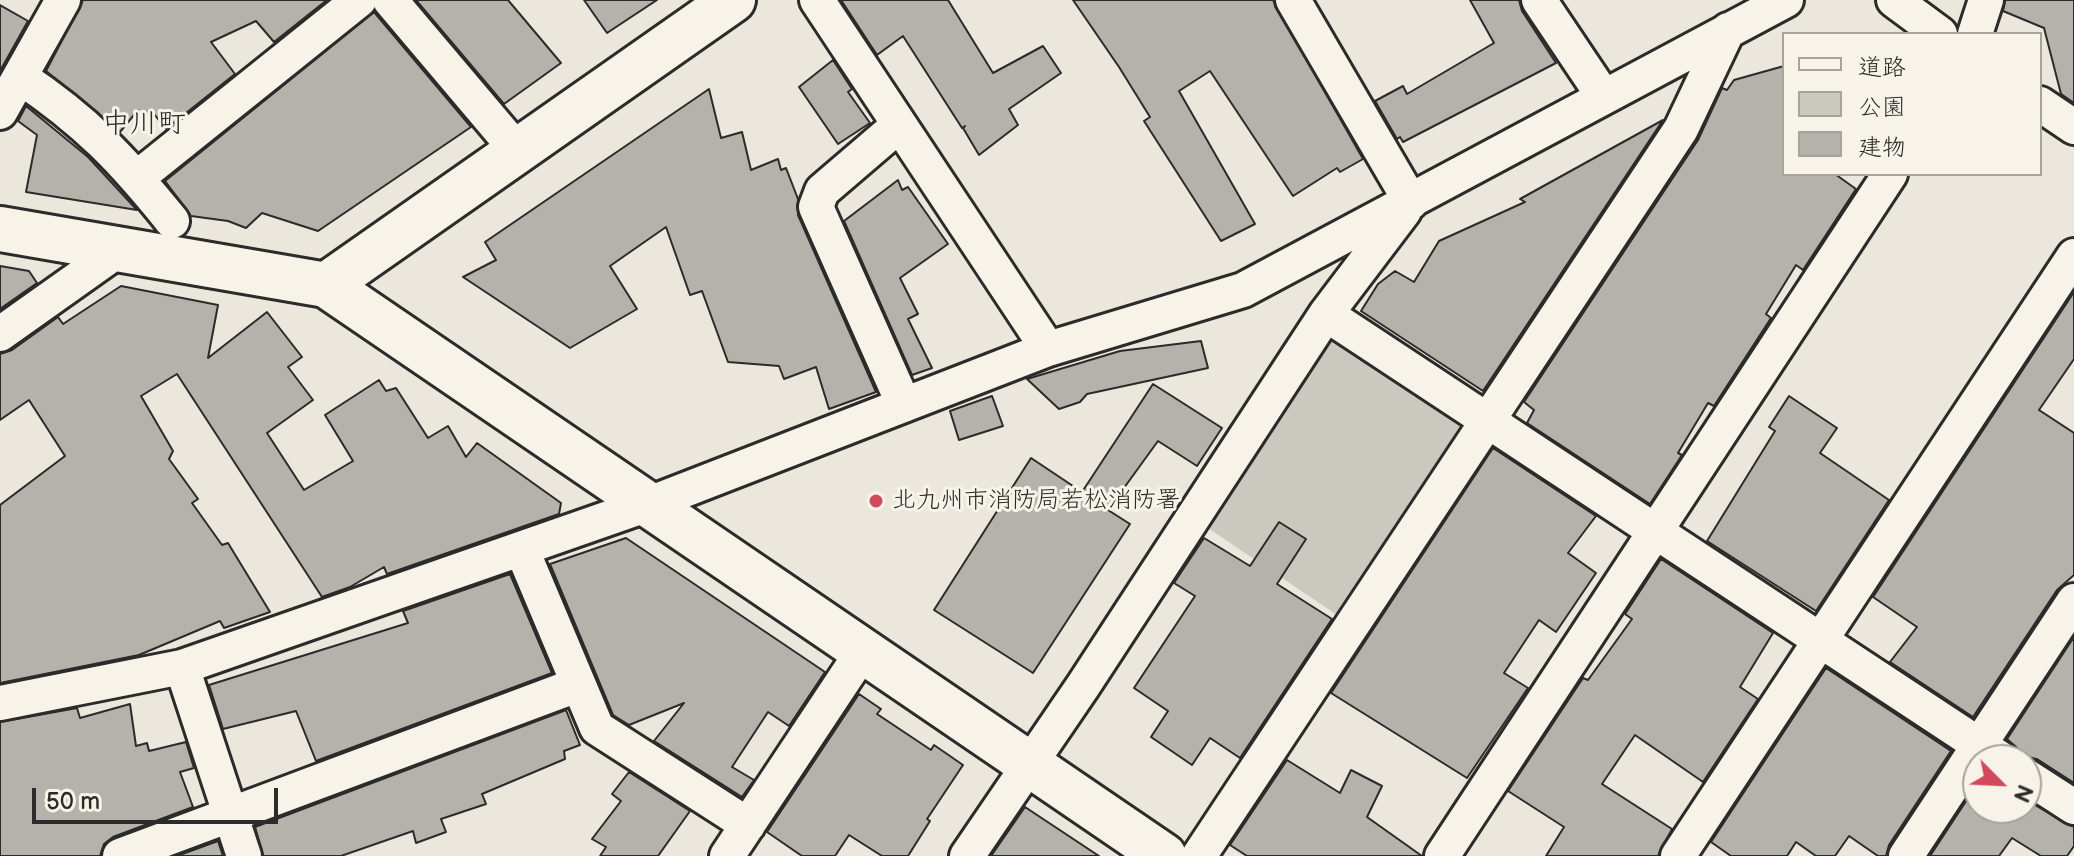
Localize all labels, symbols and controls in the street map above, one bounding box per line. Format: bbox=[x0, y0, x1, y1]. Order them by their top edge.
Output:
legend bbox=[1782, 32, 2042, 176]
text: 道路 bbox=[1858, 53, 1906, 82]
text: 公園 bbox=[1858, 93, 1906, 122]
district label: 中川町 bbox=[102, 108, 186, 142]
text: 建物 bbox=[1858, 133, 1906, 162]
place label: 北九州市消防局若松消防署 bbox=[892, 487, 1180, 515]
marker: 北九州市消防局若松消防署 bbox=[867, 492, 885, 510]
north arrow bbox=[1962, 744, 2042, 824]
scale bar bbox=[36, 772, 282, 822]
text: N bbox=[2007, 780, 2038, 806]
text: 50 m bbox=[46, 787, 100, 816]

